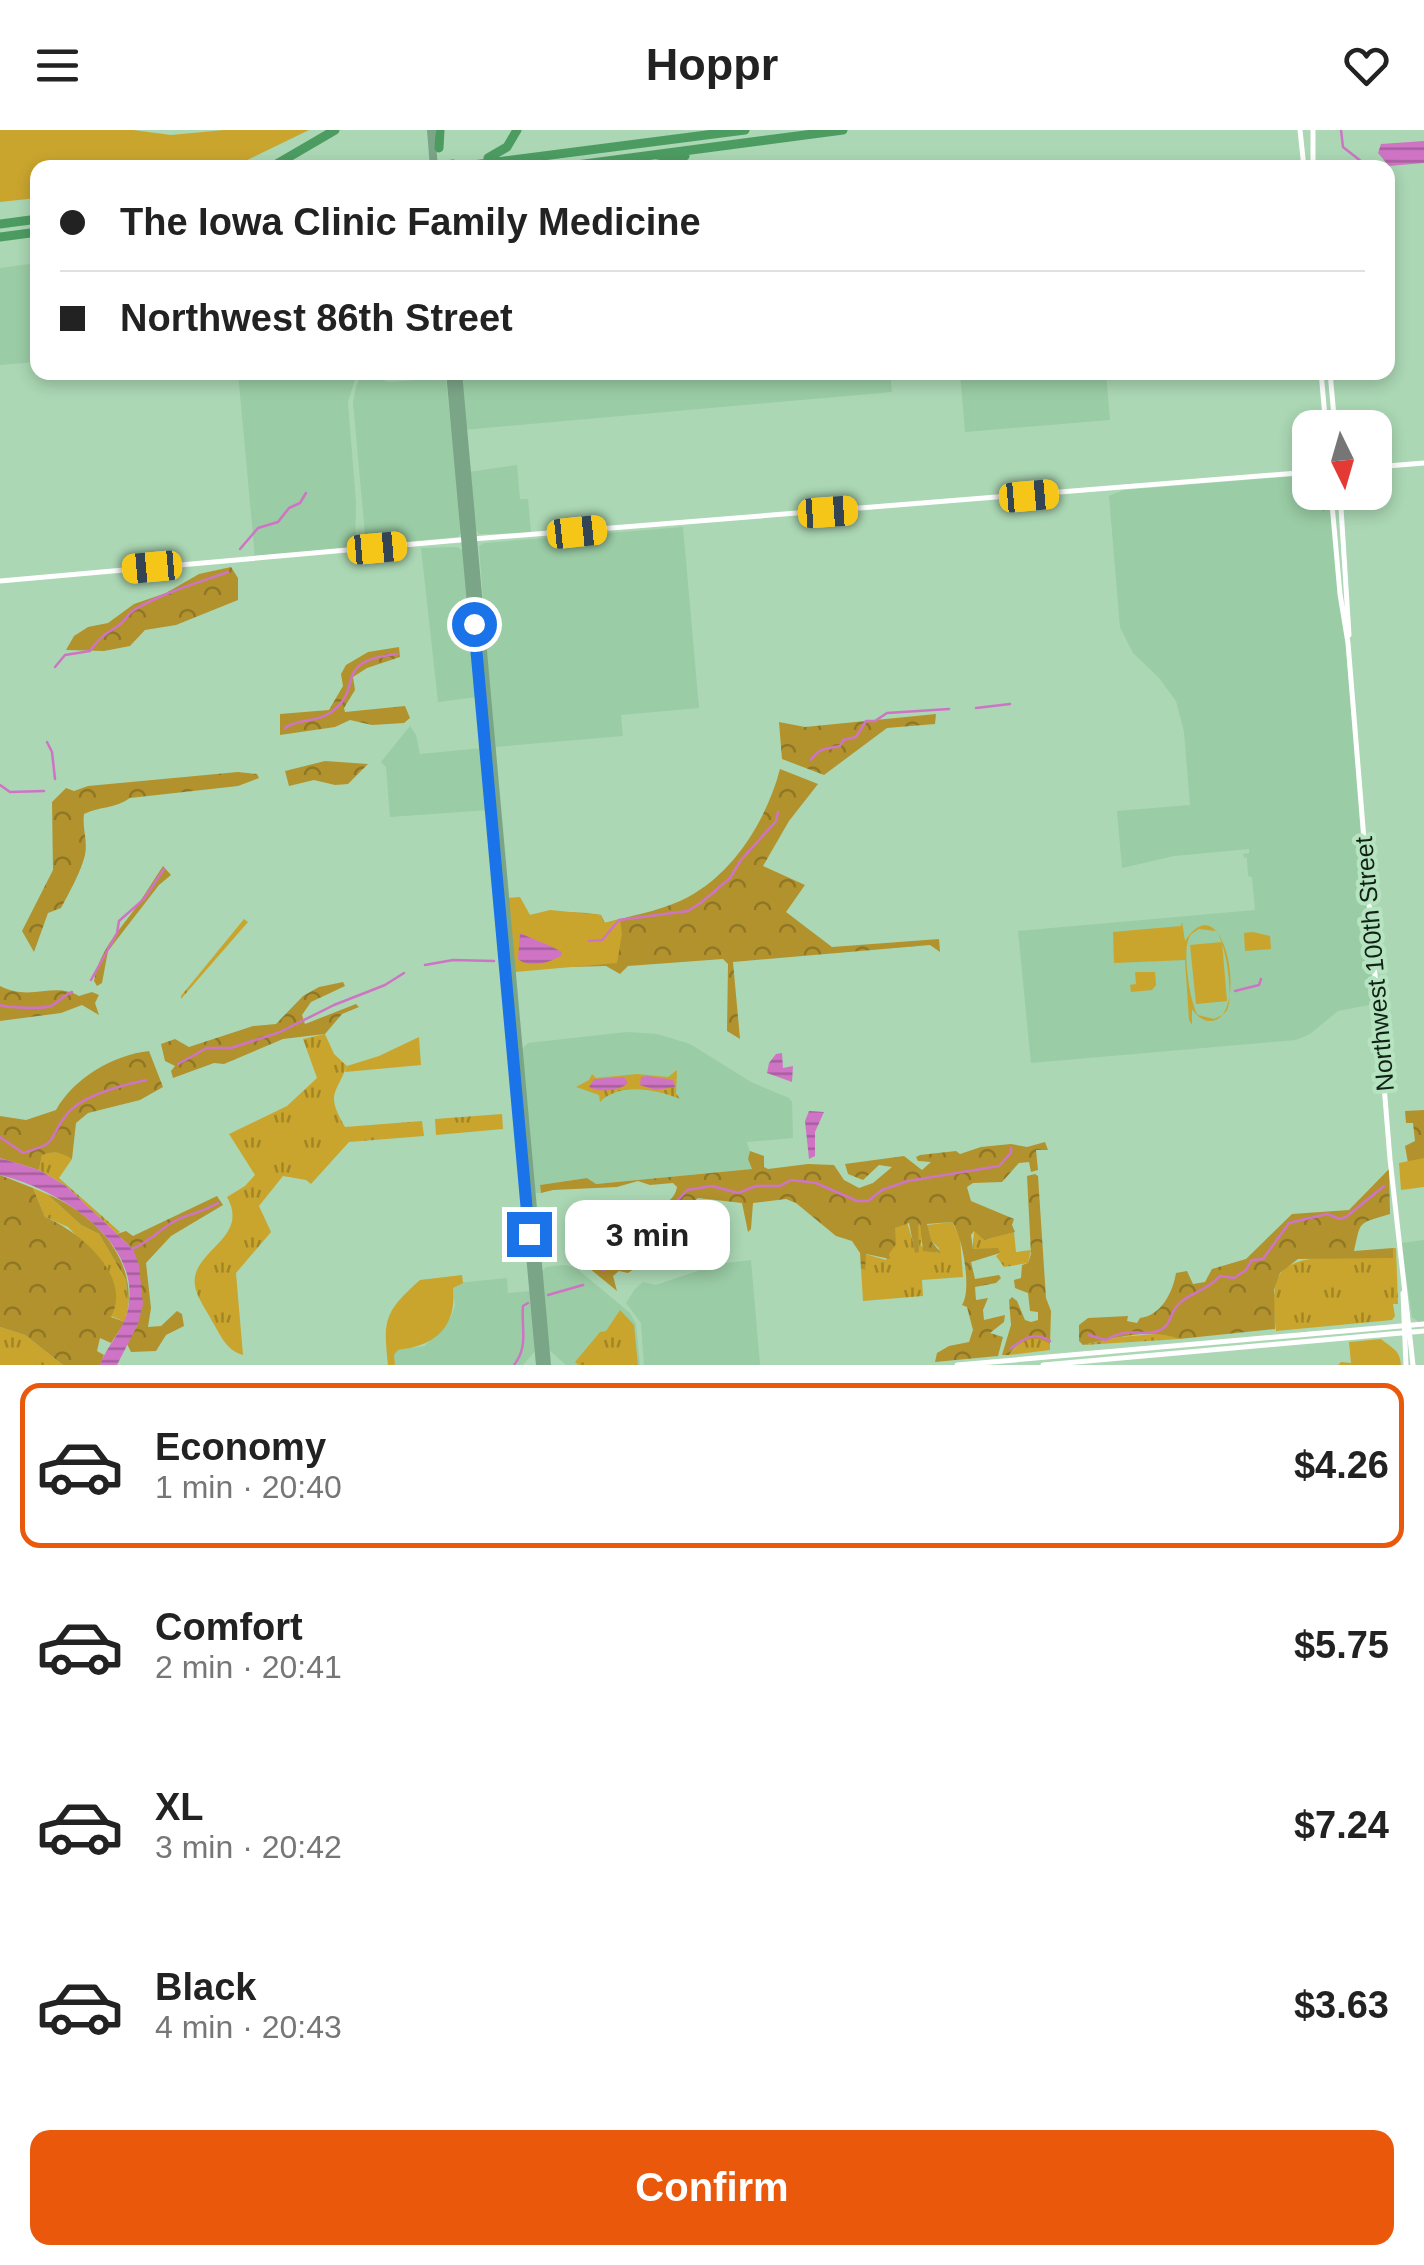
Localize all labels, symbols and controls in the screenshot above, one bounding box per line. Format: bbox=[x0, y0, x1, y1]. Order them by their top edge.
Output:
icon: menu bbox=[30, 38, 85, 93]
icon: heart bbox=[1339, 38, 1394, 93]
text: Hoppr bbox=[646, 39, 778, 90]
text: The Iowa Clinic Family Medicine bbox=[120, 201, 701, 243]
text: Northwest 86th Street bbox=[120, 297, 513, 339]
north arrow bbox=[1292, 410, 1392, 510]
map controls bbox=[1292, 410, 1392, 510]
car bbox=[998, 478, 1060, 514]
car bbox=[797, 495, 859, 529]
car bbox=[546, 514, 608, 550]
car bbox=[346, 530, 408, 566]
car bbox=[121, 549, 183, 585]
route start bbox=[452, 602, 497, 647]
street label: Northwest 100th Street bbox=[1349, 835, 1399, 1093]
callout: 3 min bbox=[564, 1199, 729, 1269]
route end bbox=[507, 1212, 552, 1257]
text: 3 min bbox=[606, 1217, 689, 1253]
icon: car bbox=[35, 1421, 125, 1511]
text: Economy bbox=[155, 1426, 326, 1468]
text: $4.26 bbox=[1294, 1444, 1389, 1486]
text: 1 min · 20:40 bbox=[155, 1469, 342, 1505]
icon: car bbox=[35, 1601, 125, 1691]
text: Comfort bbox=[155, 1606, 303, 1648]
text: $5.75 bbox=[1294, 1624, 1389, 1666]
text: 2 min · 20:41 bbox=[155, 1649, 342, 1685]
icon: car bbox=[35, 1781, 125, 1871]
text: XL bbox=[155, 1786, 204, 1828]
text: $7.24 bbox=[1294, 1804, 1389, 1846]
text: 3 min · 20:42 bbox=[155, 1829, 342, 1865]
icon: car bbox=[35, 1961, 125, 2051]
text: Black bbox=[155, 1966, 256, 2008]
text: $3.63 bbox=[1294, 1984, 1389, 2026]
text: 4 min · 20:43 bbox=[155, 2009, 342, 2045]
button: Confirm bbox=[30, 2130, 1394, 2245]

